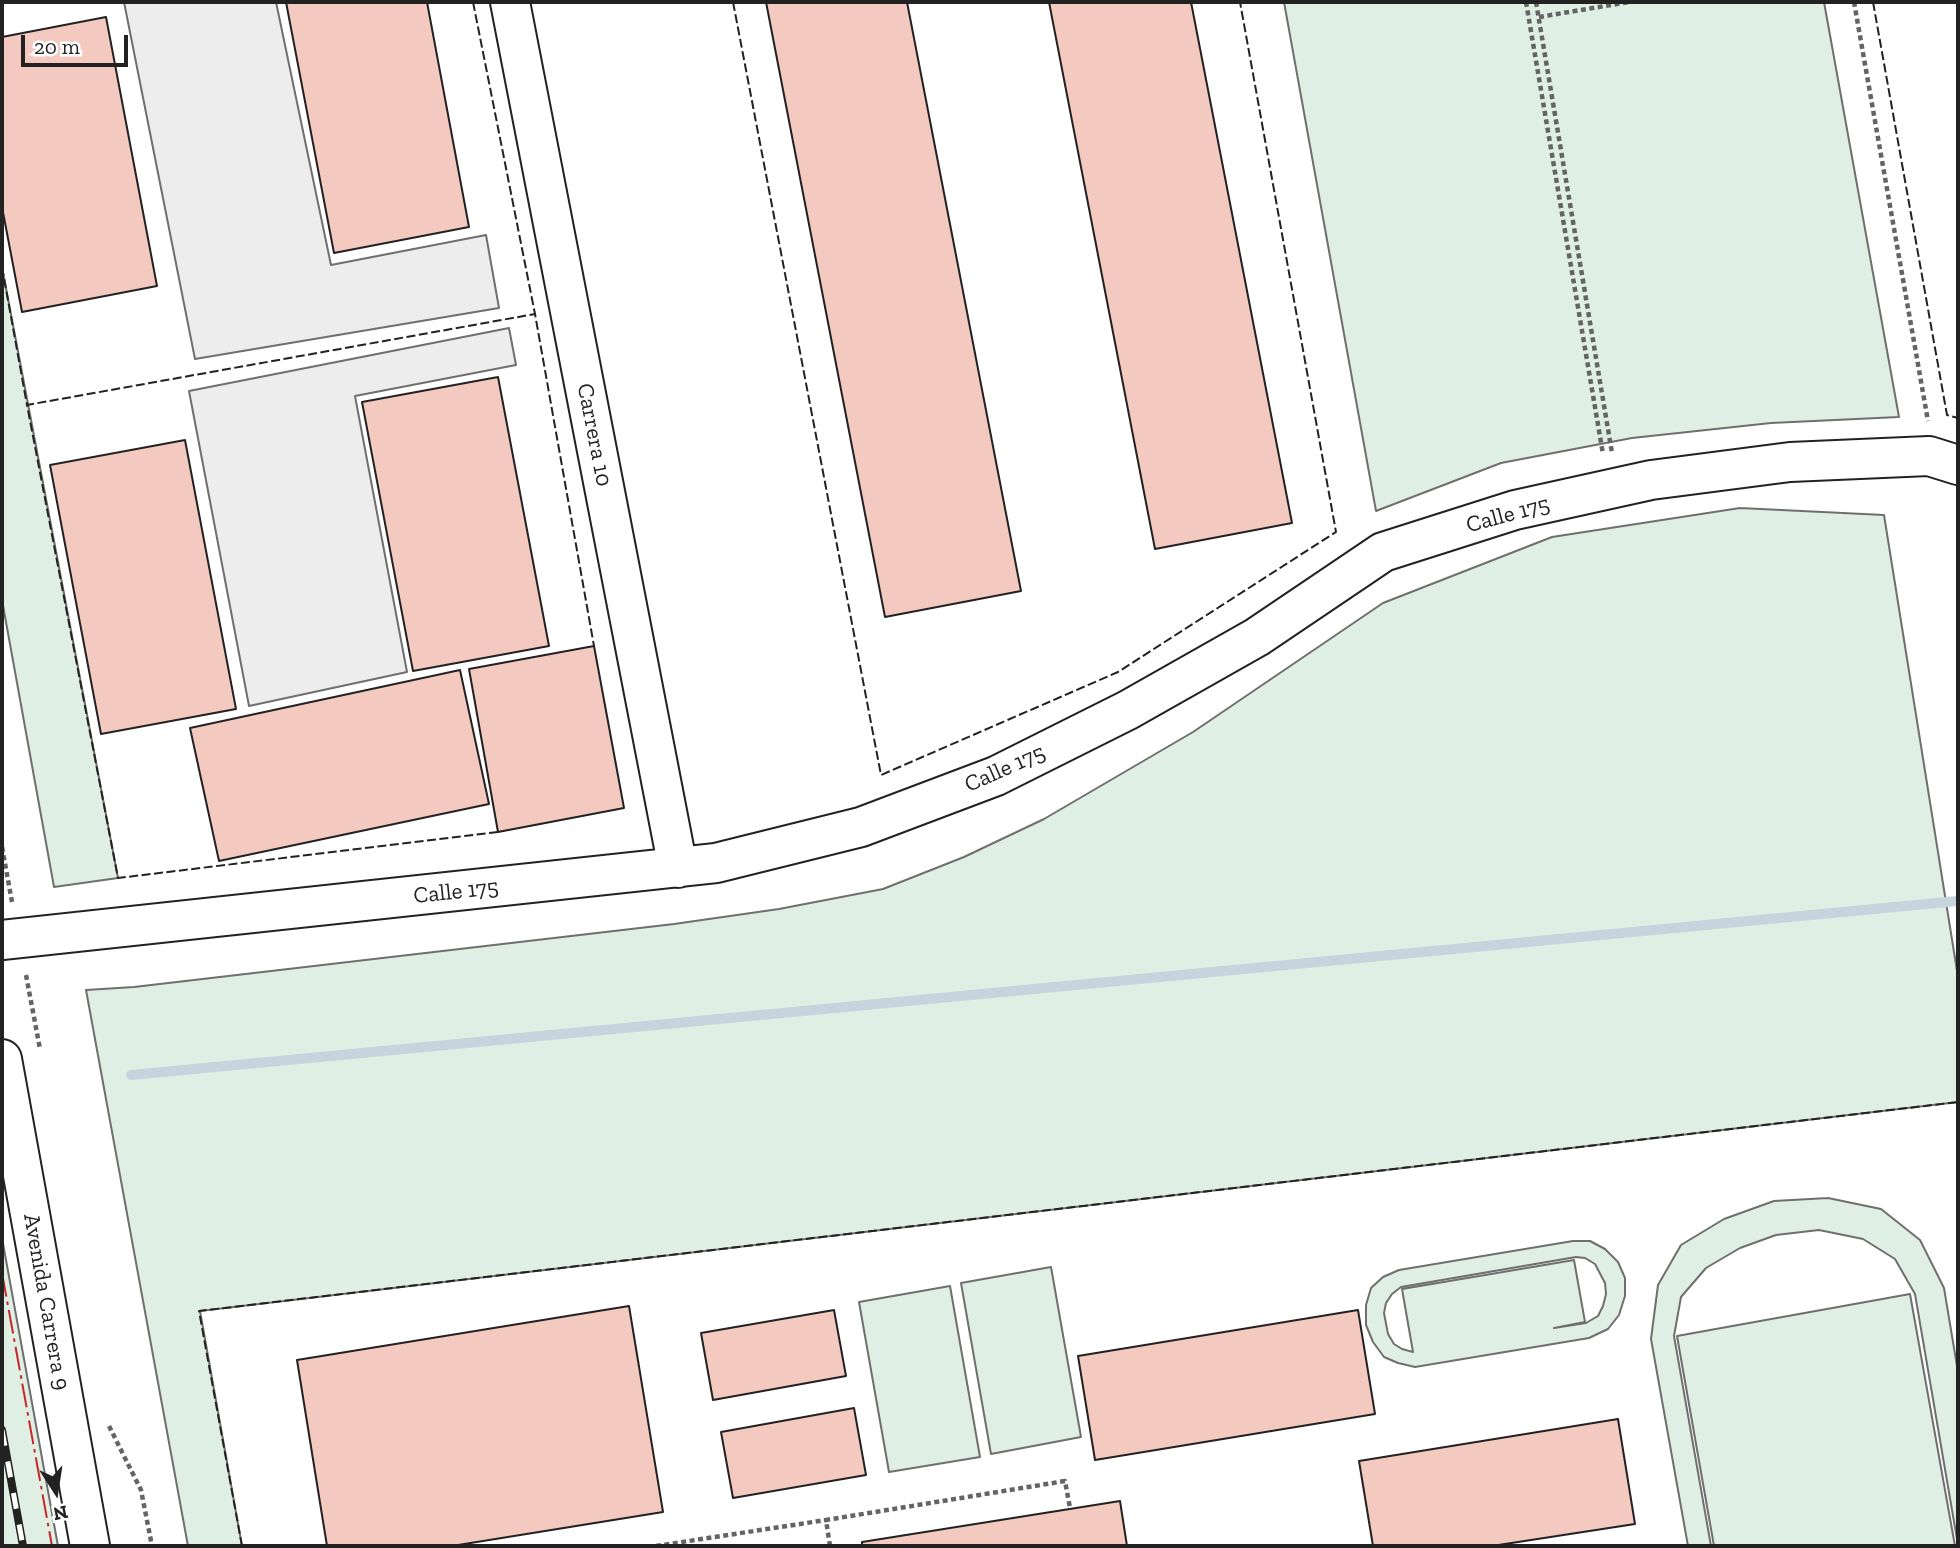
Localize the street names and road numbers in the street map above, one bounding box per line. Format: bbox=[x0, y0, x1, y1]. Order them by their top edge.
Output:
street label: Carrera 10 bbox=[571, 381, 617, 489]
street label: Calle 175 bbox=[1463, 491, 1553, 539]
street label: Calle 175 bbox=[960, 739, 1050, 799]
street label: Calle 175 bbox=[412, 874, 500, 910]
street label: Avenida Carrera 9 bbox=[17, 1212, 75, 1392]

